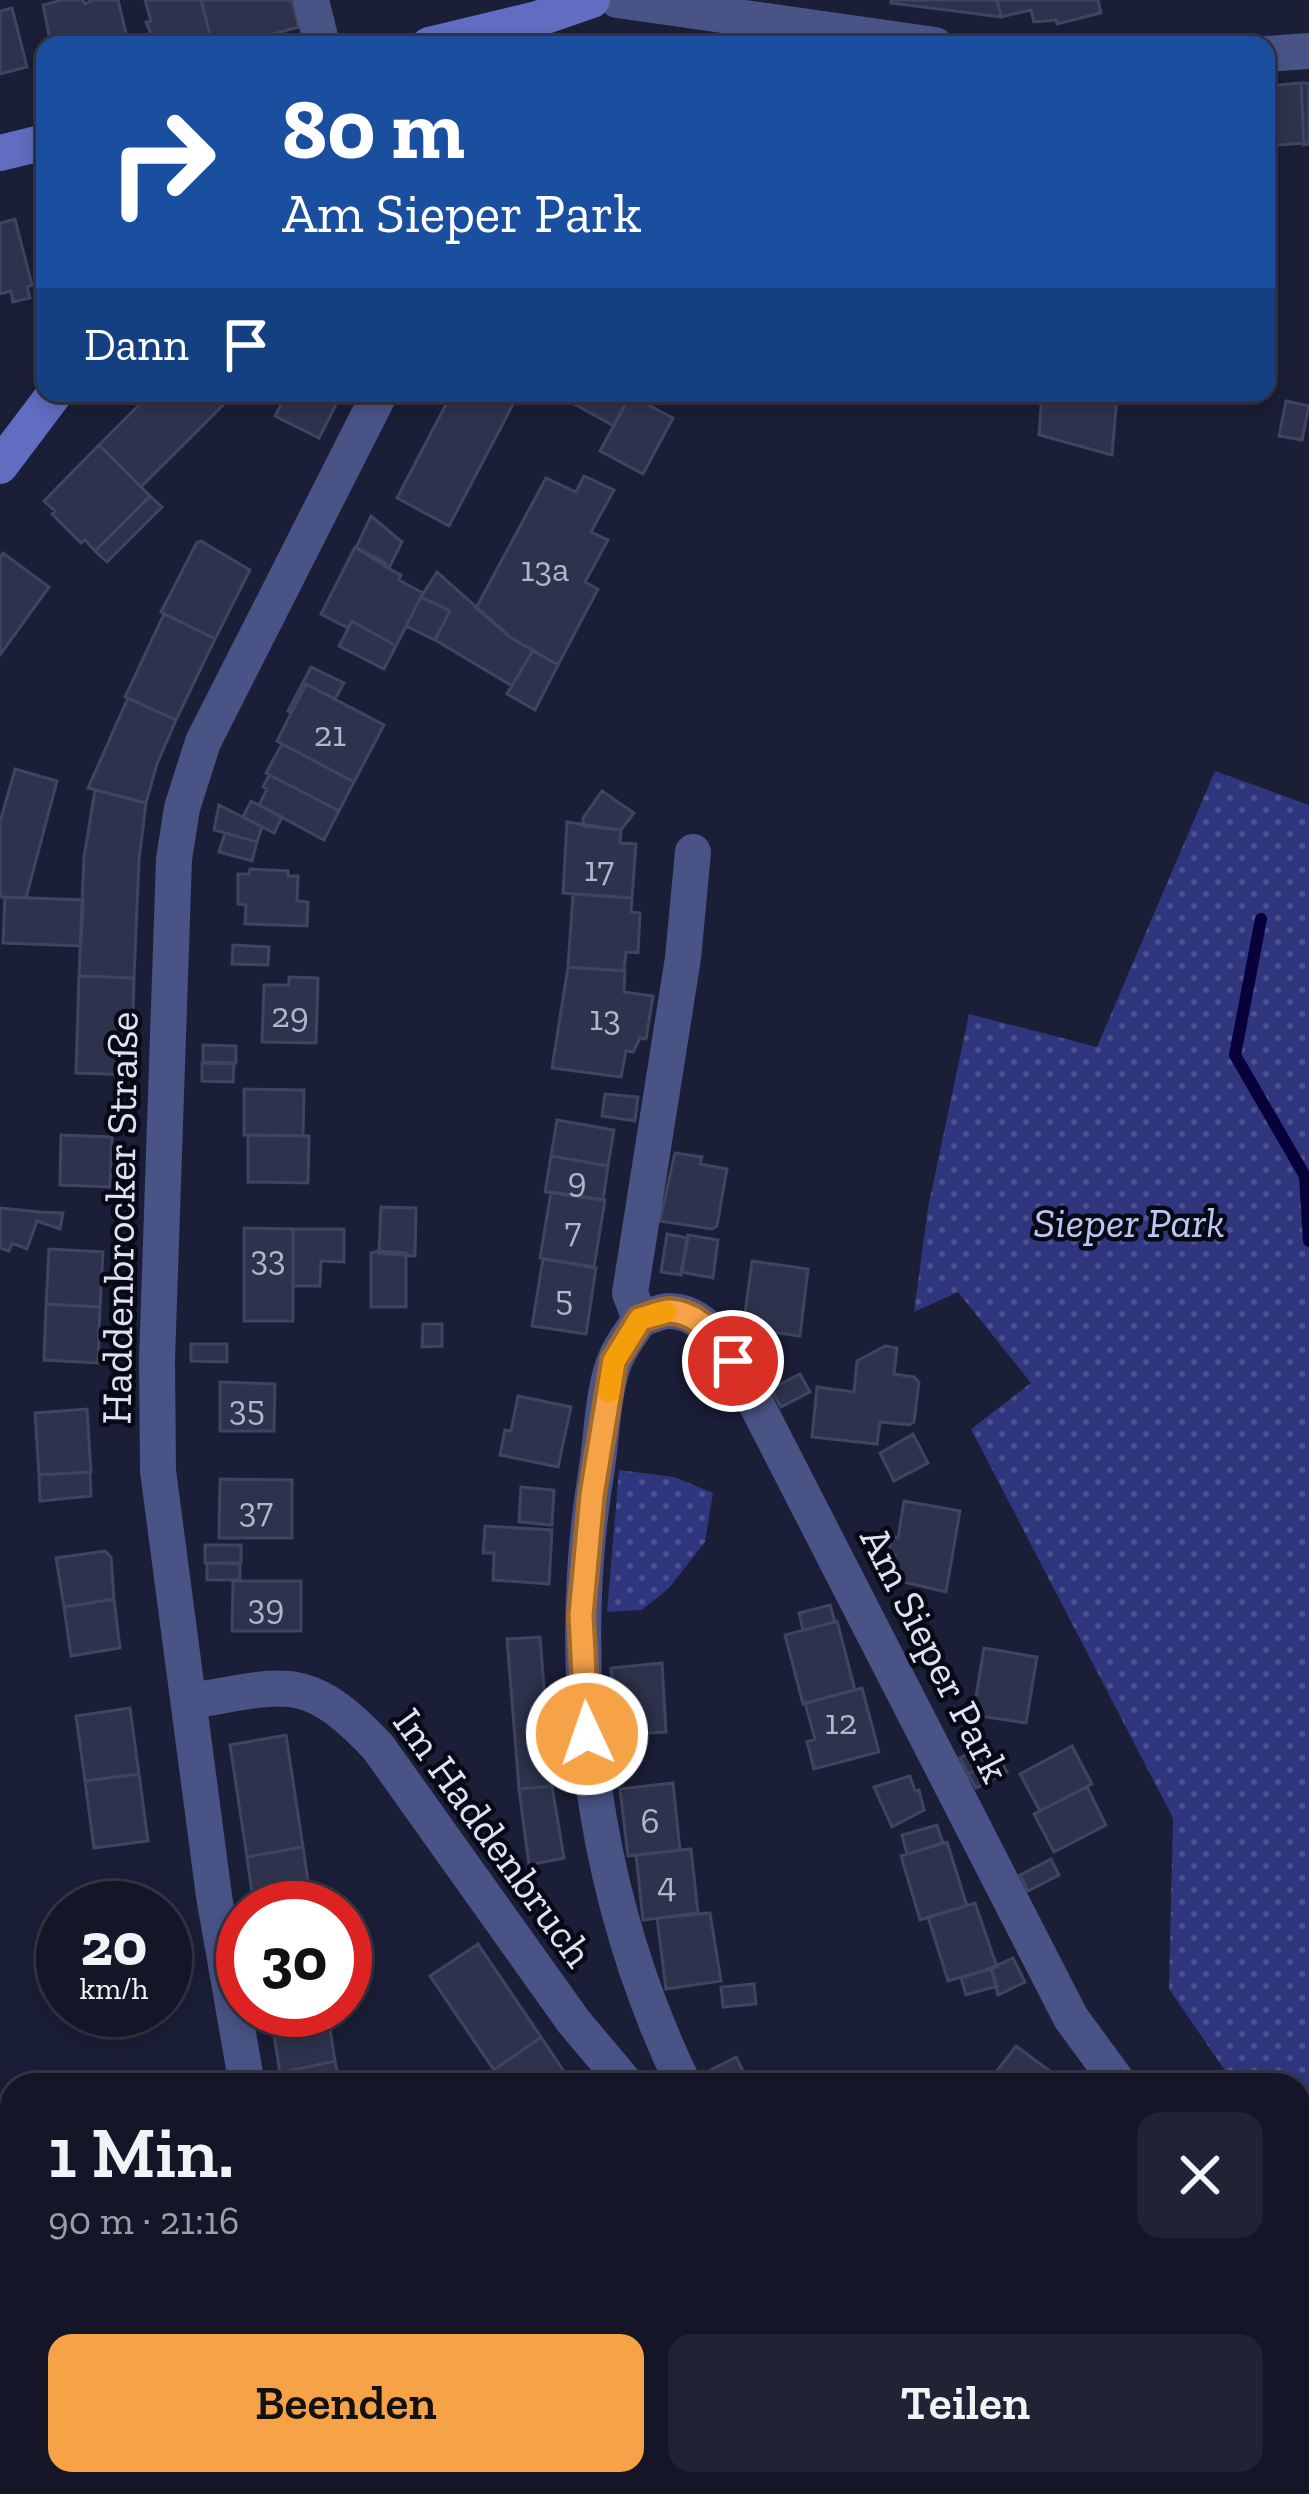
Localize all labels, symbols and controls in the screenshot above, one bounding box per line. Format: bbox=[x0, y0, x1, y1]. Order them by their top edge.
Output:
text: 80 m bbox=[282, 79, 465, 180]
icon: right bbox=[84, 84, 240, 240]
text: Am Sieper Park bbox=[282, 181, 641, 246]
icon: arrive bbox=[213, 312, 279, 378]
text: Dann bbox=[84, 318, 189, 372]
house number: 13a bbox=[521, 547, 569, 590]
house number: 21 bbox=[314, 712, 346, 755]
house number: 17 bbox=[584, 847, 614, 890]
house number: 29 bbox=[271, 993, 309, 1036]
house number: 13 bbox=[589, 996, 621, 1039]
street label: Haddenbrocker Straße bbox=[90, 1011, 149, 1425]
house number: 9 bbox=[567, 1158, 587, 1201]
park label: Sieper Park bbox=[1033, 1197, 1225, 1248]
house number: 7 bbox=[565, 1208, 582, 1251]
house number: 33 bbox=[250, 1236, 286, 1279]
house number: 5 bbox=[555, 1276, 573, 1319]
pin bbox=[682, 1310, 784, 1412]
icon: arrive bbox=[700, 1328, 766, 1394]
house number: 35 bbox=[229, 1386, 265, 1429]
house number: 37 bbox=[239, 1488, 273, 1531]
street label: Am Sieper Park bbox=[849, 1518, 1022, 1790]
house number: 39 bbox=[248, 1585, 284, 1628]
position arrow bbox=[524, 1671, 650, 1797]
street label: Im Haddenbruch bbox=[383, 1698, 605, 1977]
house number: 12 bbox=[825, 1700, 857, 1743]
house number: 6 bbox=[640, 1799, 660, 1842]
house number: 4 bbox=[657, 1863, 677, 1906]
speed limit sign: 30 bbox=[216, 1881, 372, 2037]
text: 20 bbox=[81, 1908, 147, 1980]
text: km/h bbox=[80, 1971, 148, 2007]
text: 1 Min. bbox=[48, 2109, 234, 2195]
button: close bbox=[1137, 2112, 1263, 2238]
text: 90 m · 21:16 bbox=[48, 2197, 240, 2244]
button: Beenden bbox=[48, 2334, 644, 2472]
button: Teilen bbox=[668, 2334, 1263, 2472]

